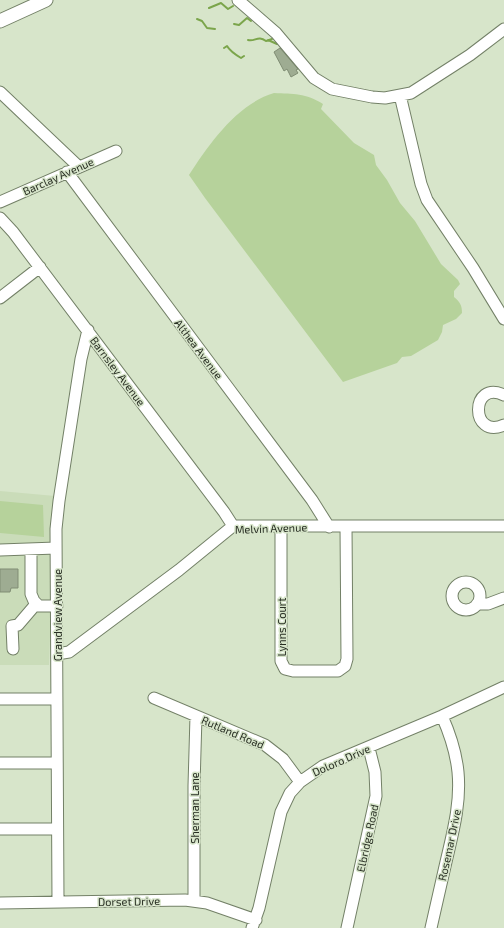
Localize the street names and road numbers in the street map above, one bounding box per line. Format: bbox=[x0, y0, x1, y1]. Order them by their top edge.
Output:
street label: Barclay Avenue bbox=[20, 154, 96, 197]
street label: Althea Avenue bbox=[172, 316, 226, 382]
street label: Barnsley Avenue bbox=[88, 334, 148, 408]
street label: Melvin Avenue bbox=[235, 520, 308, 536]
street label: Grandview Avenue bbox=[51, 569, 64, 661]
street label: Lynns Court bbox=[275, 598, 288, 656]
street label: Rutland Road bbox=[200, 713, 266, 751]
street label: Doloro Drive bbox=[310, 741, 372, 779]
street label: Sherman Lane bbox=[188, 772, 201, 844]
street label: Elbridge Road bbox=[353, 803, 381, 873]
street label: Rosemar Drive bbox=[435, 808, 463, 882]
street label: Dorset Drive bbox=[98, 894, 160, 908]

